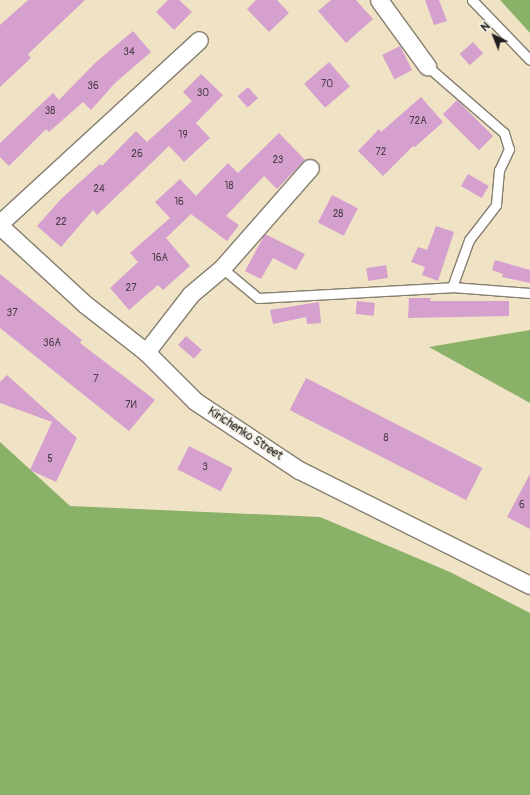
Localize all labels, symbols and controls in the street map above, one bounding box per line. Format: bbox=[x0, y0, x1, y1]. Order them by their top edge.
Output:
north arrow bbox=[474, 16, 514, 56]
text: N bbox=[478, 20, 493, 34]
house number: 34 bbox=[123, 47, 135, 59]
house number: 70 bbox=[321, 79, 333, 91]
house number: 36 bbox=[87, 81, 99, 93]
house number: 30 bbox=[197, 88, 209, 100]
house number: 38 bbox=[45, 106, 55, 118]
house number: 72А bbox=[409, 116, 427, 128]
house number: 19 bbox=[178, 130, 188, 142]
house number: 72 bbox=[376, 147, 386, 159]
house number: 26 bbox=[131, 149, 143, 161]
house number: 23 bbox=[273, 155, 283, 167]
house number: 18 bbox=[225, 181, 233, 193]
house number: 24 bbox=[93, 184, 105, 196]
house number: 16 bbox=[174, 197, 184, 209]
house number: 28 bbox=[333, 209, 343, 221]
house number: 22 bbox=[55, 217, 67, 229]
house number: 16А bbox=[152, 253, 168, 265]
house number: 27 bbox=[126, 283, 136, 295]
house number: 37 bbox=[7, 308, 17, 320]
house number: 36А bbox=[43, 338, 61, 350]
house number: 7 bbox=[93, 374, 99, 386]
house number: 7И bbox=[125, 400, 137, 412]
street label: Kirichenko Street bbox=[205, 404, 285, 464]
house number: 8 bbox=[383, 433, 389, 445]
house number: 5 bbox=[47, 454, 53, 466]
house number: 3 bbox=[202, 462, 208, 474]
house number: 6 bbox=[519, 500, 525, 512]

